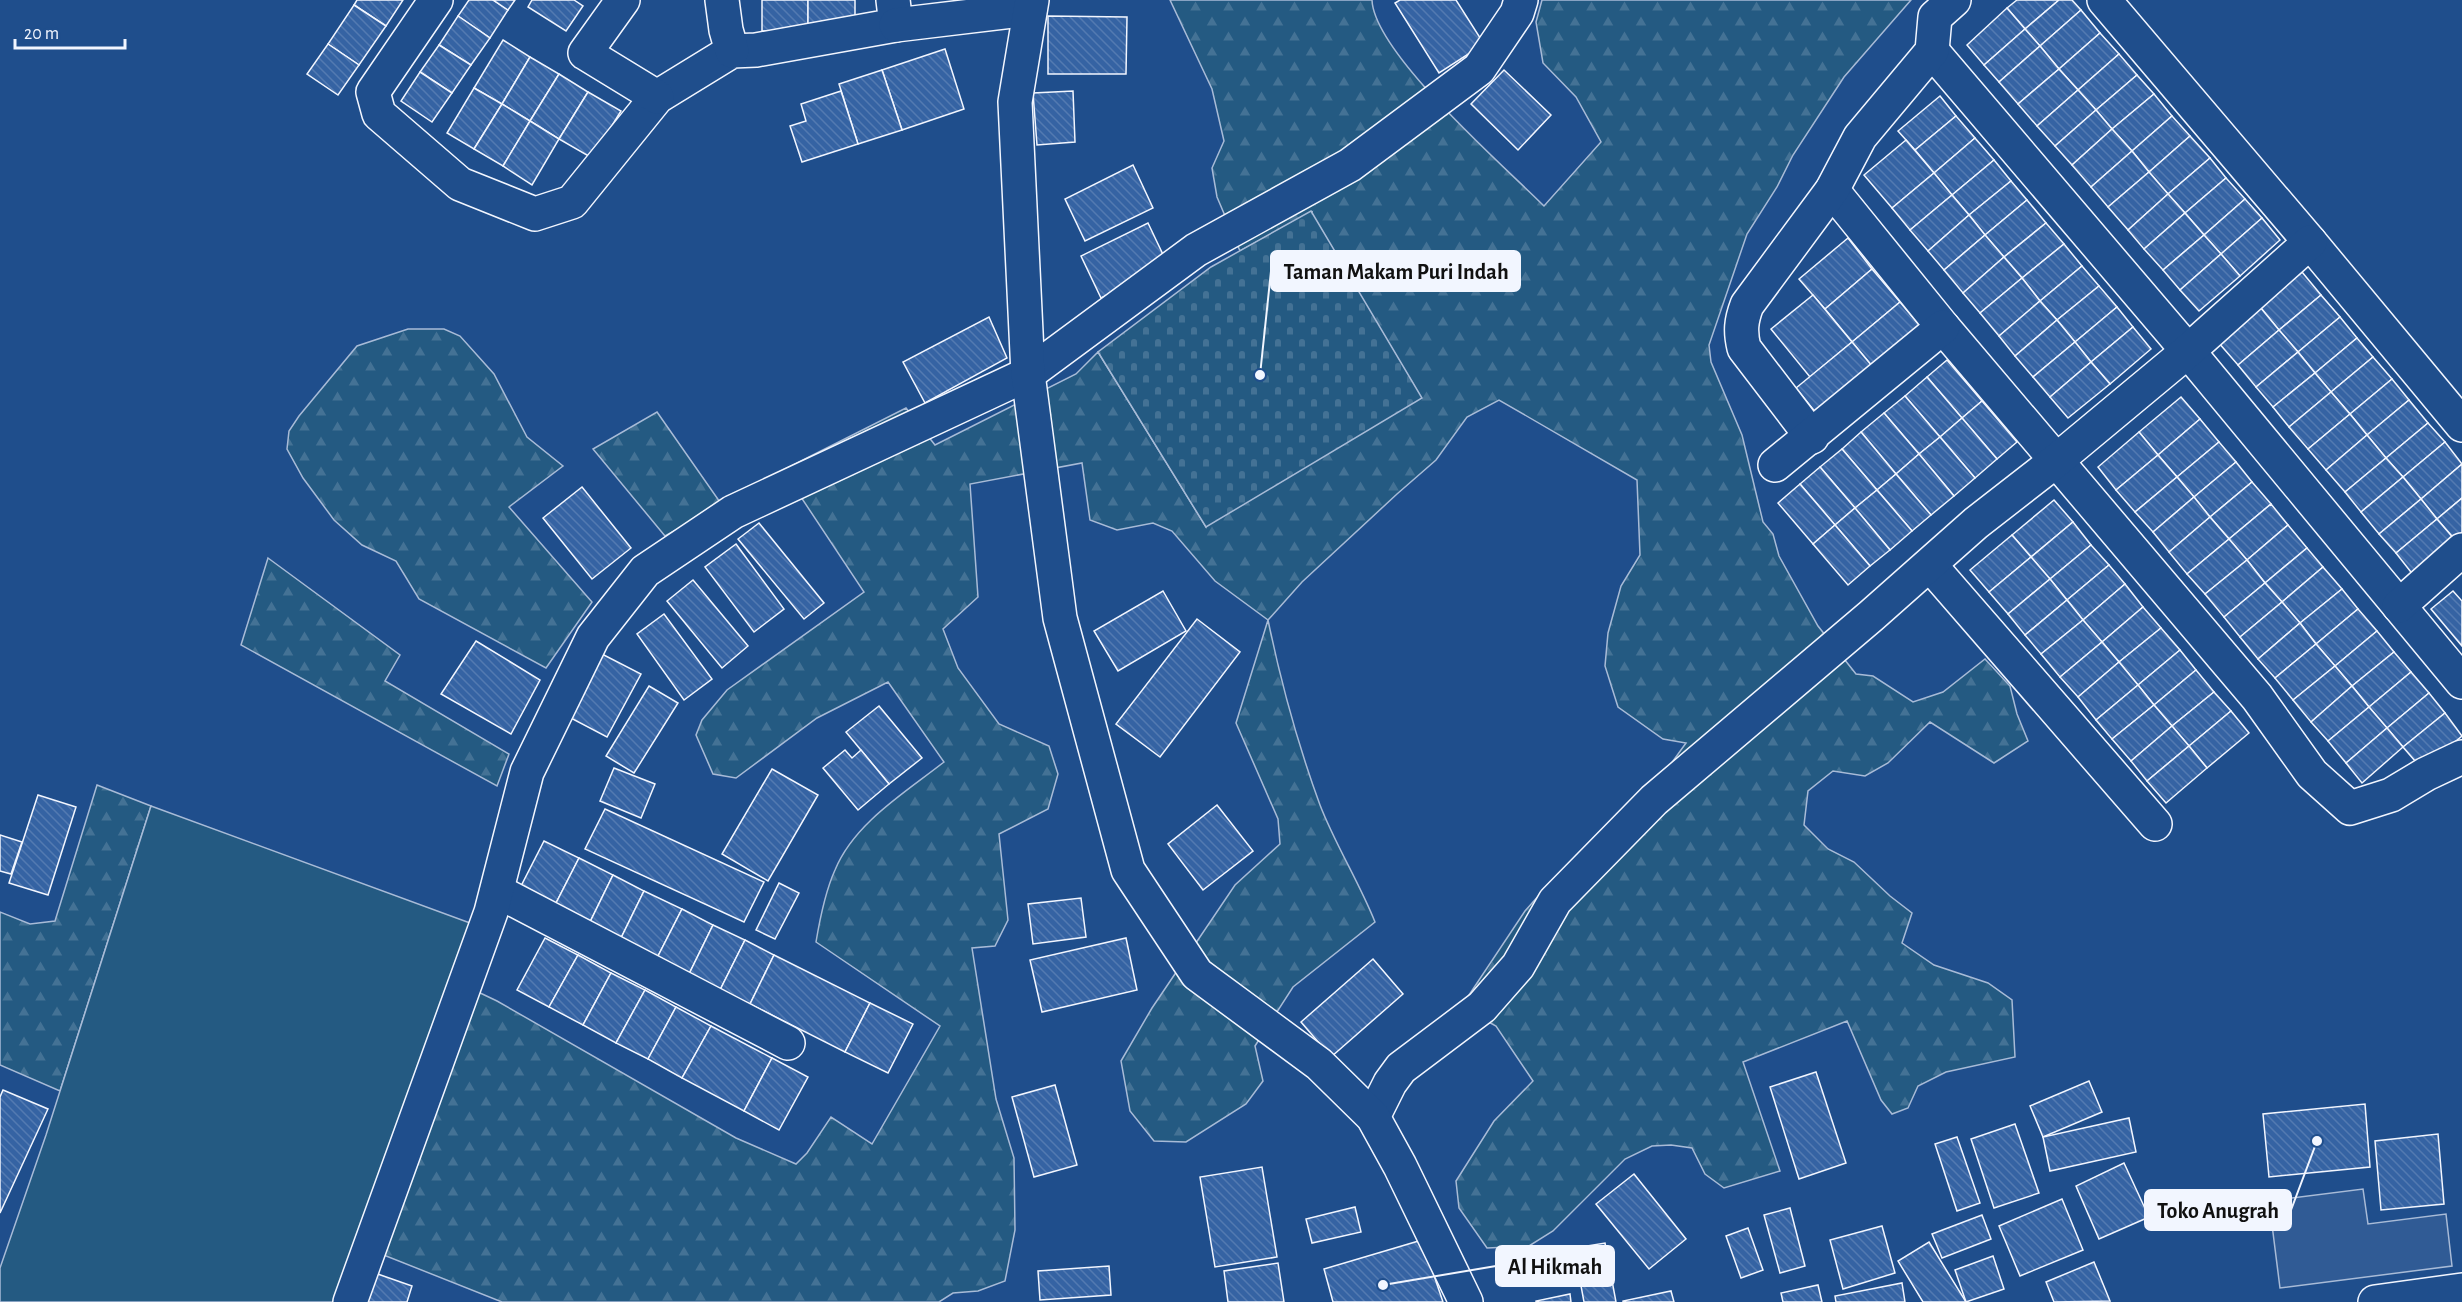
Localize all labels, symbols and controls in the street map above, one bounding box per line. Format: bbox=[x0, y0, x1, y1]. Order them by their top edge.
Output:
scale bar bbox=[15, 12, 124, 50]
text: 20 m bbox=[24, 25, 59, 43]
callout: Taman Makam Puri Indah bbox=[1271, 251, 1520, 291]
text: Taman Makam Puri Indah bbox=[1283, 261, 1509, 283]
callout: Toko Anugrah bbox=[2145, 1190, 2291, 1230]
text: Toko Anugrah bbox=[2157, 1200, 2279, 1222]
callout: Al Hikmah bbox=[1496, 1246, 1614, 1286]
text: Al Hikmah bbox=[1508, 1256, 1602, 1278]

